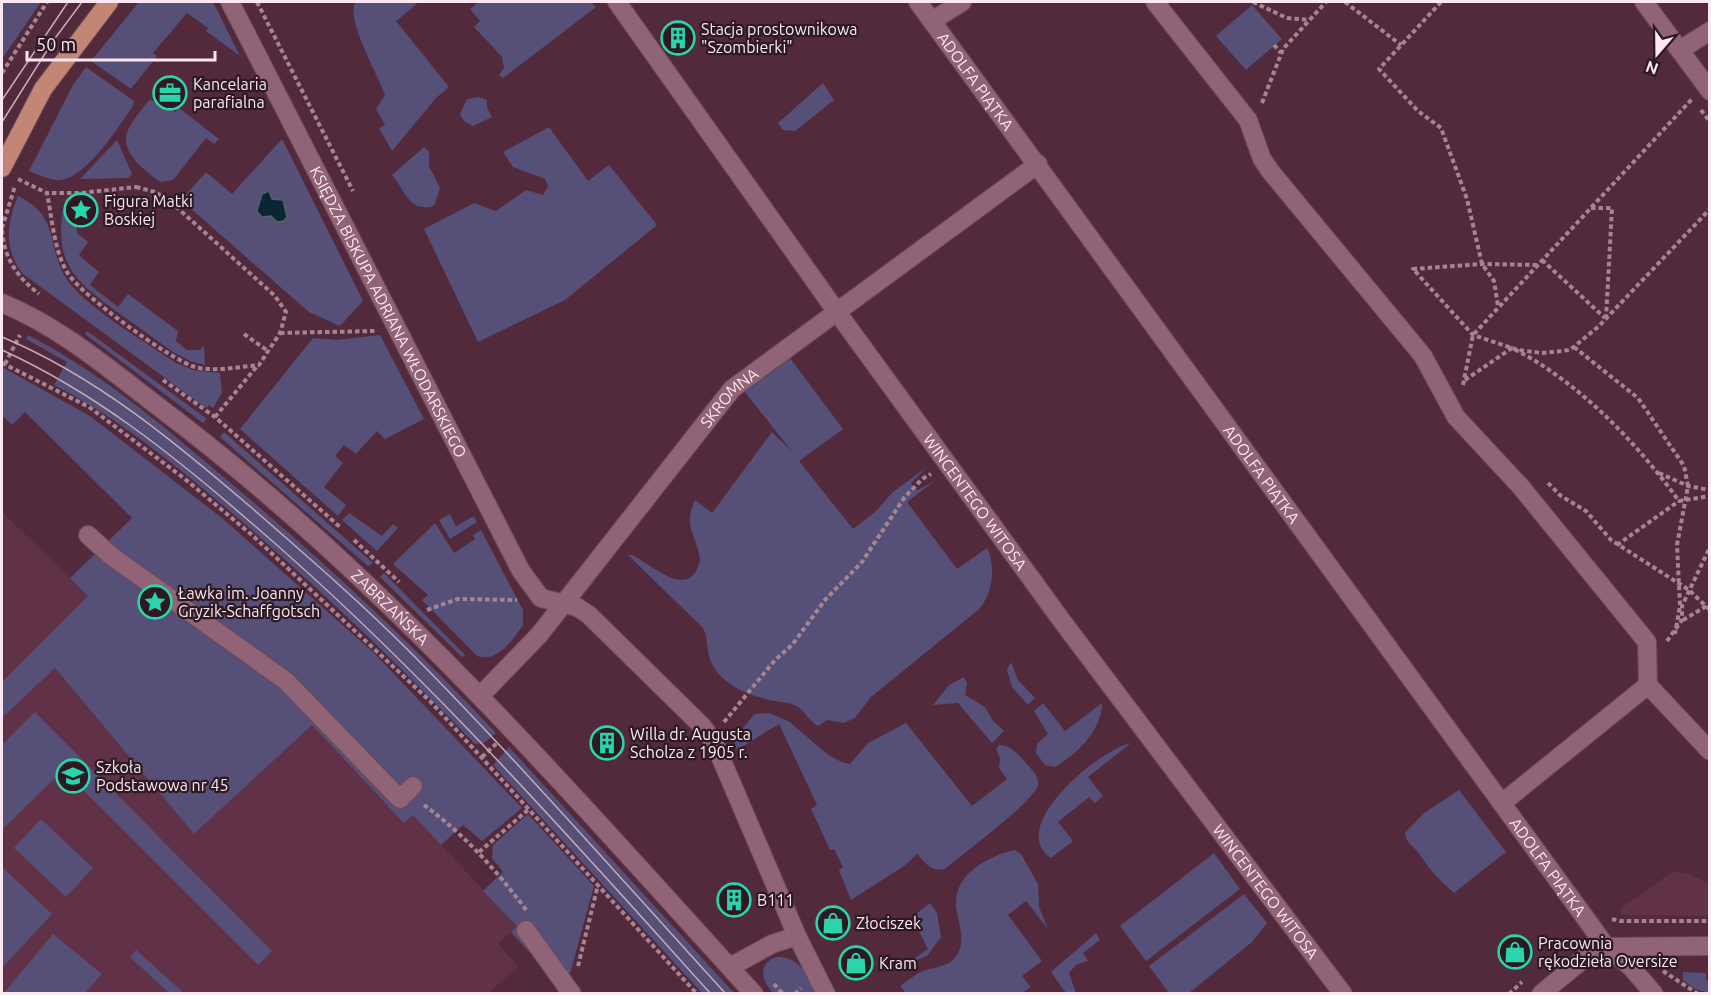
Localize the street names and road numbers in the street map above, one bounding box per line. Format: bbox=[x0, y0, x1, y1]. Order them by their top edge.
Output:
street label: ADOLFA PIĄTKA bbox=[934, 29, 1018, 134]
street label: KSIĘDZA BISKUPA ADRIANA WŁODARSKIEGO bbox=[307, 163, 470, 460]
street label: SKROMNA bbox=[696, 364, 762, 431]
street label: ADOLFA PIĄTKA bbox=[1220, 421, 1304, 527]
street label: WINCENTEGO WITOSA bbox=[920, 430, 1031, 574]
street label: ZABRZAŃSKA bbox=[348, 566, 433, 649]
street label: ADOLFA PIĄTKA bbox=[1506, 814, 1590, 920]
street label: WINCENTEGO WITOSA bbox=[1209, 821, 1323, 963]

